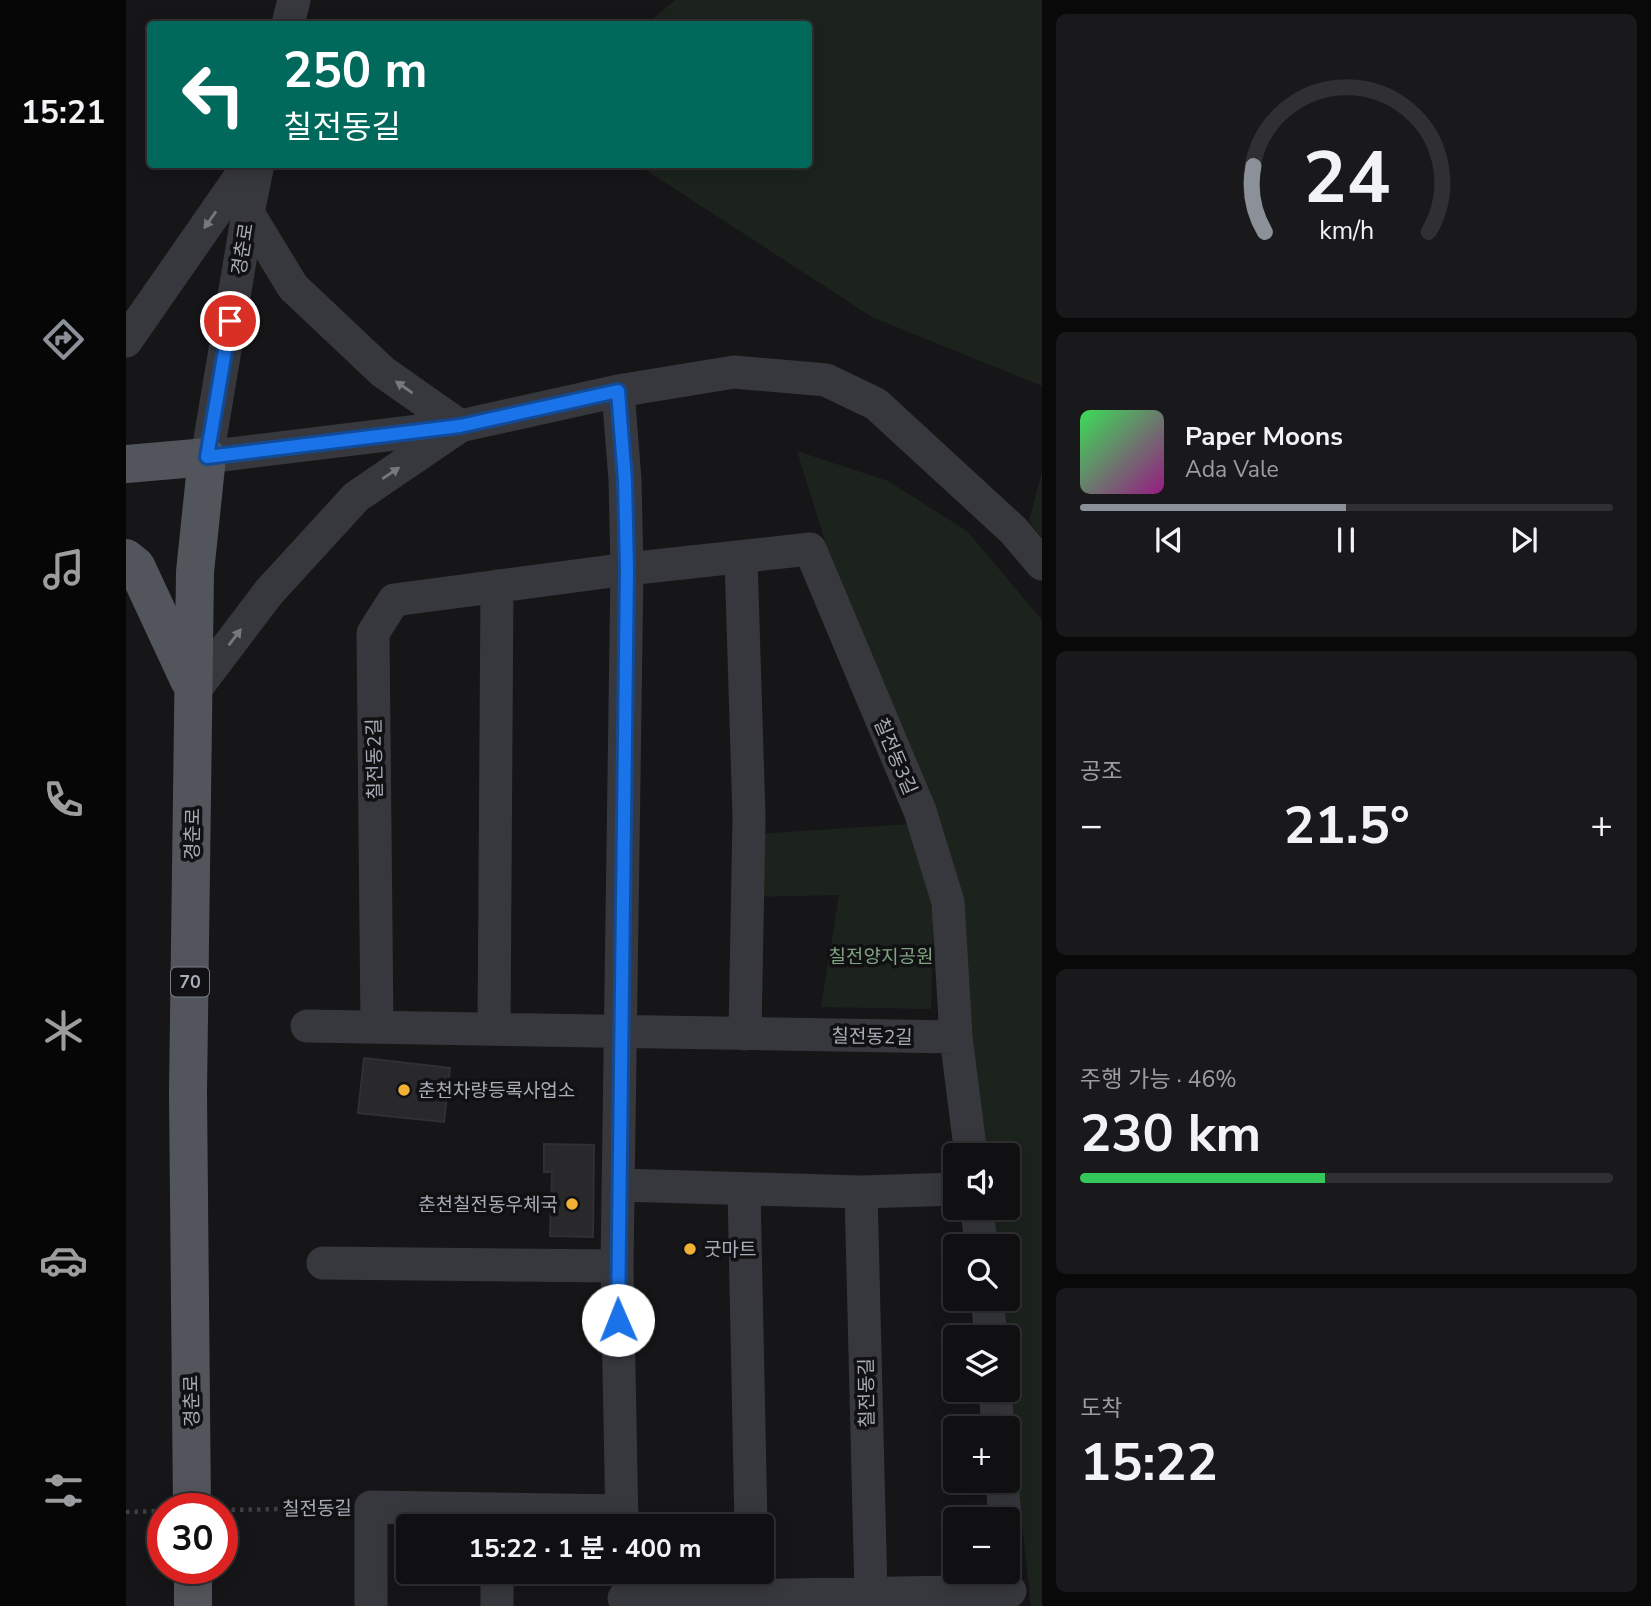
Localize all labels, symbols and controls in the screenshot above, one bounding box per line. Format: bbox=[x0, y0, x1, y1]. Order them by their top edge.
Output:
text: 250 m bbox=[283, 37, 427, 104]
icon: left bbox=[168, 49, 259, 140]
text: 15:21 bbox=[21, 91, 105, 134]
text: 칠전동길 bbox=[283, 106, 401, 149]
text: 24 bbox=[1303, 129, 1390, 229]
one-way arrow bbox=[204, 211, 217, 230]
text: km/h bbox=[1319, 214, 1374, 248]
street label: 경춘로 bbox=[226, 221, 260, 277]
pin bbox=[200, 291, 260, 351]
icon: arrive bbox=[211, 302, 249, 340]
icon: directions bbox=[39, 315, 88, 364]
one-way arrow bbox=[395, 380, 413, 394]
text: Paper Moons bbox=[1185, 419, 1343, 454]
text: Ada Vale bbox=[1185, 454, 1279, 485]
one-way arrow bbox=[382, 466, 400, 480]
icon: previous bbox=[1150, 521, 1188, 559]
icon: pause bbox=[1327, 521, 1365, 559]
icon: next bbox=[1505, 521, 1543, 559]
icon: music bbox=[39, 545, 88, 594]
one-way arrow bbox=[228, 627, 242, 646]
street label: 칠전동3길 bbox=[867, 714, 923, 799]
street label: 칠전동2길 bbox=[361, 718, 389, 800]
text: 공조 bbox=[1080, 756, 1122, 787]
icon: phone bbox=[39, 775, 88, 824]
text: 21.5° bbox=[1283, 790, 1410, 861]
text: − bbox=[1080, 800, 1103, 851]
text: + bbox=[1590, 800, 1613, 851]
street label: 경춘로 bbox=[180, 808, 206, 860]
park label: 칠전양지공원 bbox=[829, 944, 933, 970]
road number: 70 bbox=[171, 967, 209, 996]
icon: climate bbox=[39, 1006, 88, 1055]
street label: 칠전동2길 bbox=[831, 1023, 913, 1051]
text: 주행 가능 · 46% bbox=[1080, 1064, 1237, 1095]
place label: 춘천차량등록사업소 bbox=[418, 1078, 575, 1104]
marker: 춘천차량등록사업소 bbox=[396, 1082, 412, 1098]
text: 230 km bbox=[1080, 1098, 1261, 1169]
map controls bbox=[943, 1143, 1020, 1584]
button: sound bbox=[943, 1143, 1020, 1220]
place label: 춘천칠전동우체국 bbox=[418, 1192, 558, 1218]
marker: 춘천칠전동우체국 bbox=[564, 1196, 580, 1212]
button: search bbox=[943, 1234, 1020, 1311]
icon: car bbox=[39, 1236, 88, 1285]
place label: 굿마트 bbox=[704, 1237, 756, 1263]
marker: 굿마트 bbox=[682, 1241, 698, 1257]
position arrow bbox=[581, 1283, 655, 1357]
button: layers bbox=[943, 1325, 1020, 1402]
street label: 칠전동길 bbox=[853, 1358, 881, 1428]
street label: 경춘로 bbox=[179, 1375, 205, 1427]
text: 도착 bbox=[1080, 1393, 1122, 1424]
button: + bbox=[943, 1416, 1020, 1493]
text: 15:22 bbox=[1080, 1427, 1218, 1498]
icon: filters bbox=[39, 1466, 88, 1515]
speed limit sign: 30 bbox=[147, 1493, 238, 1584]
street label: 칠전동길 bbox=[282, 1495, 352, 1523]
button: − bbox=[943, 1507, 1020, 1584]
text: 15:22 · 1 분 · 400 m bbox=[469, 1531, 702, 1566]

